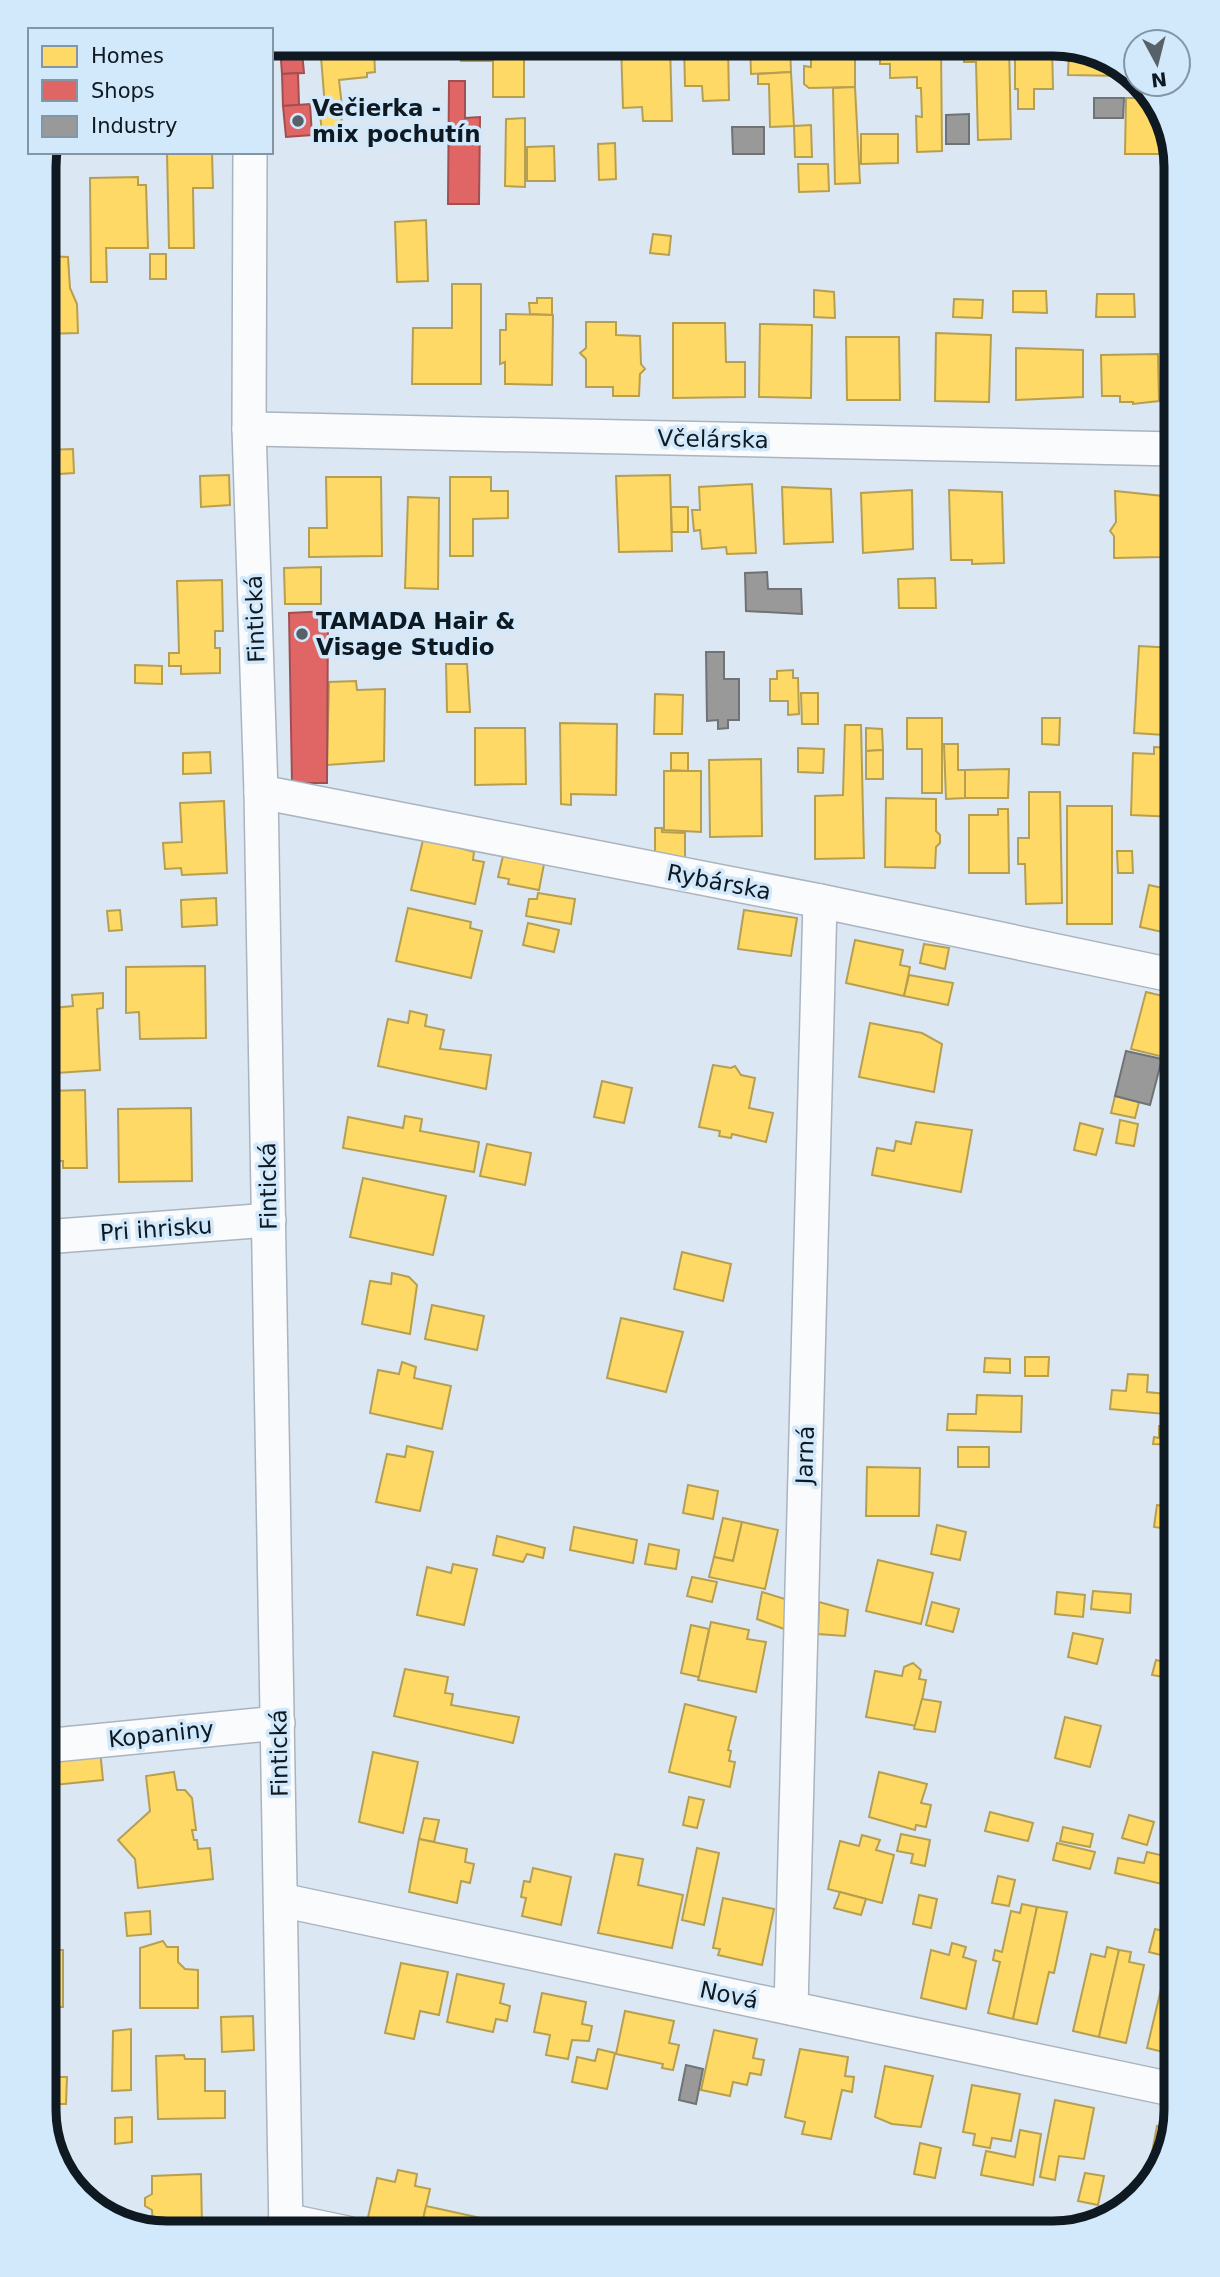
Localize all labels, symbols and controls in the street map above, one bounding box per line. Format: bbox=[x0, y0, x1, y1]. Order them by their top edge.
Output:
legend bbox=[28, 28, 273, 154]
north arrow bbox=[1122, 28, 1192, 98]
text: Homes bbox=[91, 44, 164, 68]
text: N bbox=[1150, 68, 1168, 92]
text: Shops bbox=[91, 79, 155, 103]
place label: Večierka - mix pochutín bbox=[312, 95, 481, 147]
marker: Večierka - mix pochutín bbox=[290, 113, 306, 129]
text: Industry bbox=[91, 114, 177, 138]
street label: Včelárska bbox=[657, 425, 769, 453]
street label: Fintická bbox=[240, 575, 270, 663]
place label: TAMADA Hair & Visage Studio bbox=[316, 608, 515, 660]
marker: TAMADA Hair & Visage Studio bbox=[294, 626, 310, 642]
street label: Rybárska bbox=[665, 859, 773, 905]
street label: Fintická bbox=[254, 1142, 282, 1230]
street label: Pri ihrisku bbox=[99, 1212, 213, 1246]
street label: Jarná bbox=[791, 1425, 819, 1487]
street label: Fintická bbox=[265, 1709, 293, 1797]
street label: Kopaniny bbox=[107, 1716, 215, 1752]
street label: Nová bbox=[697, 1976, 761, 2014]

